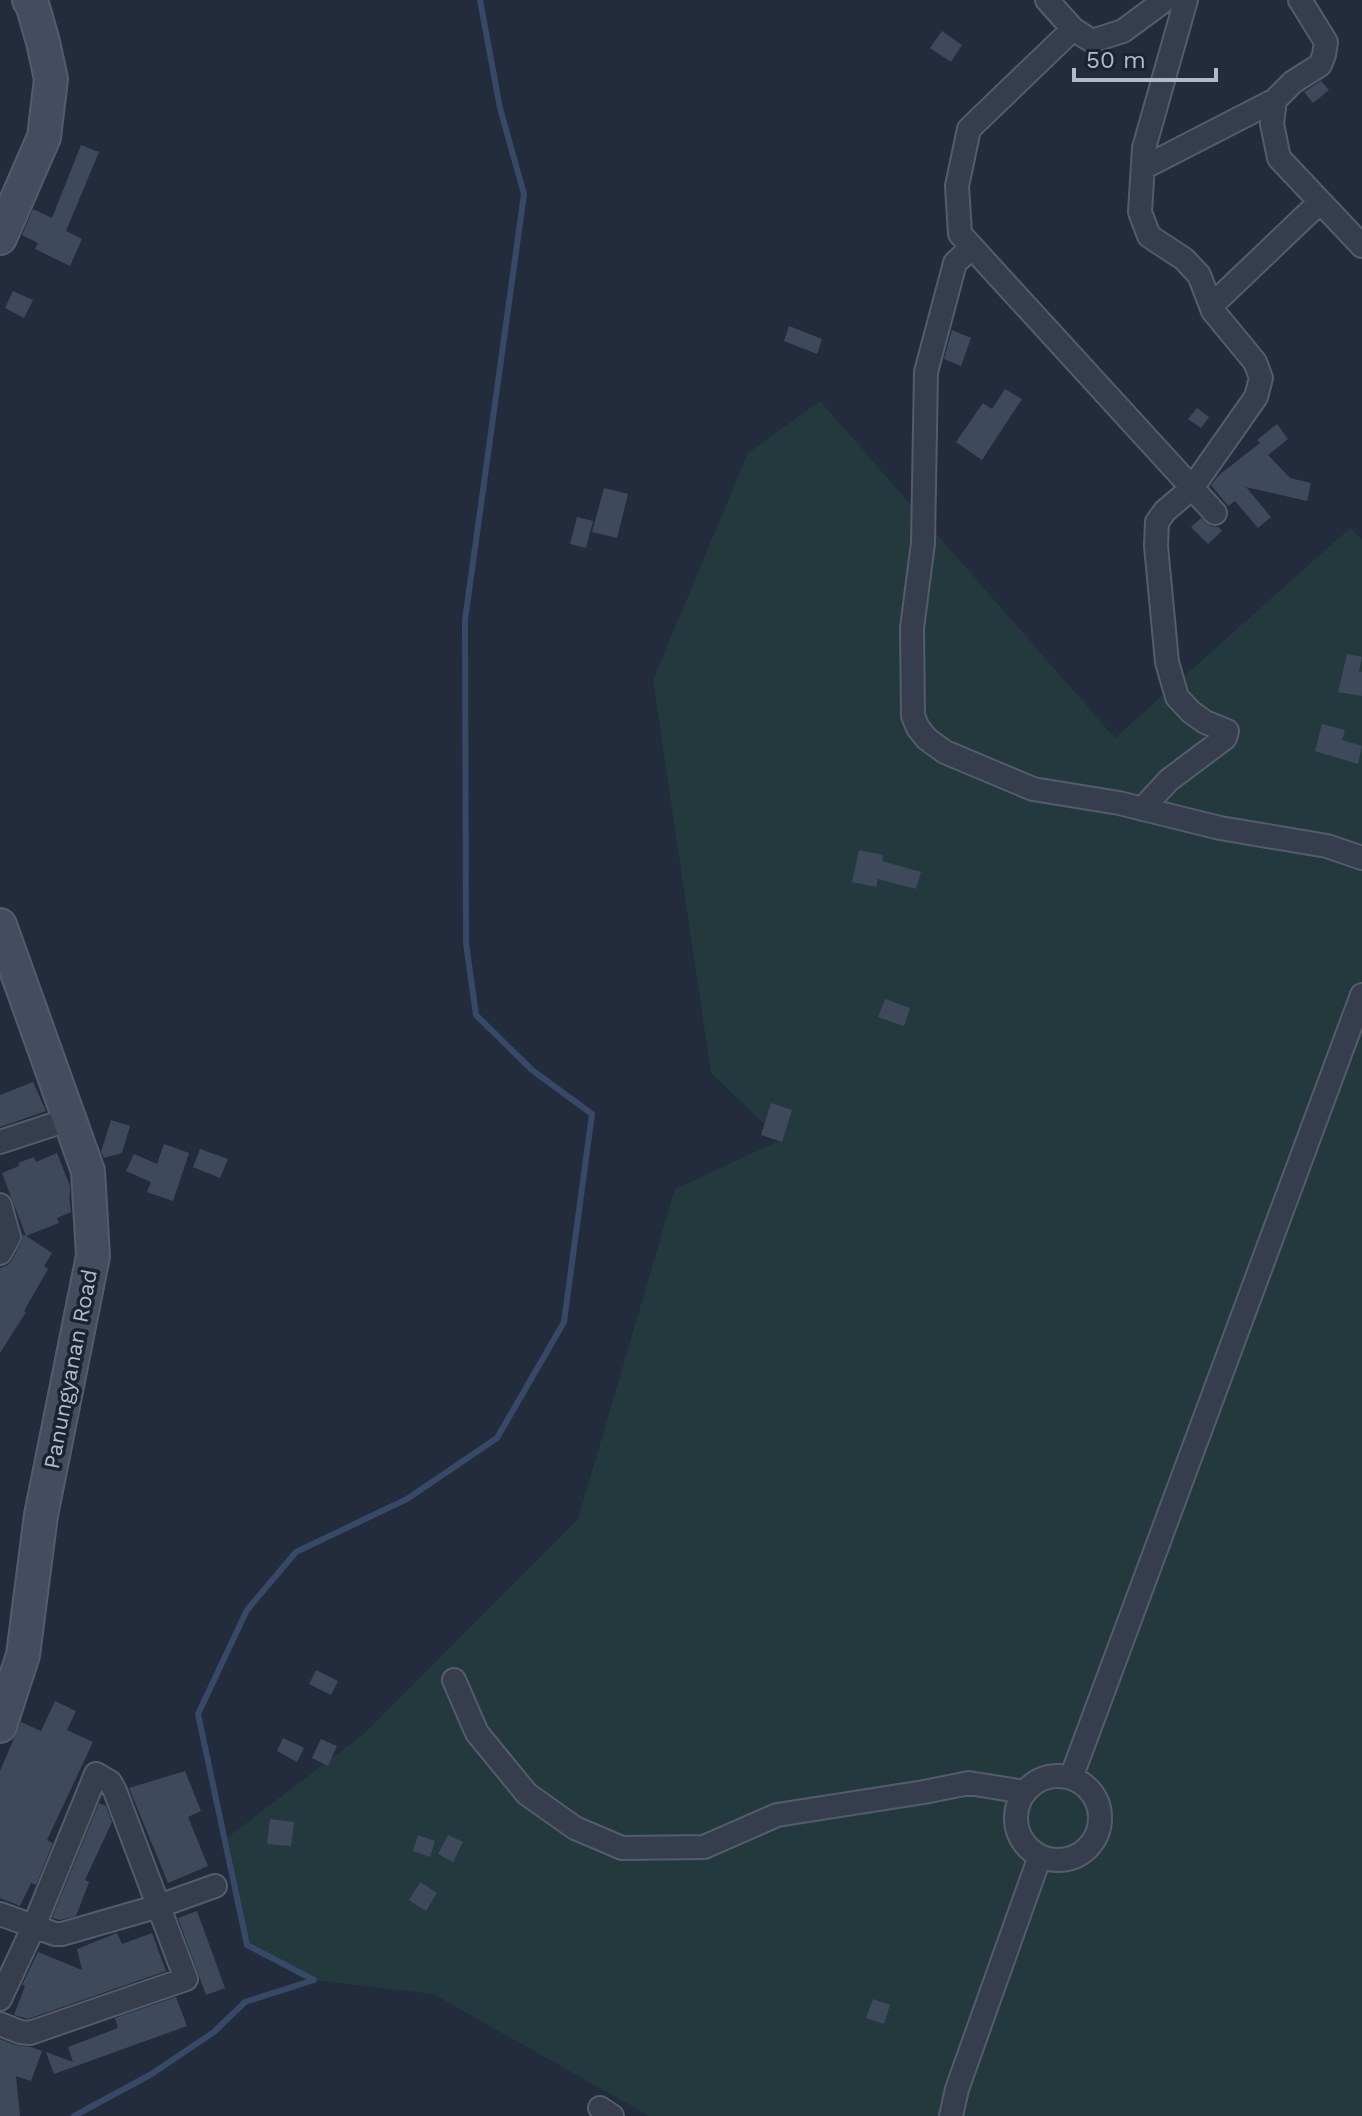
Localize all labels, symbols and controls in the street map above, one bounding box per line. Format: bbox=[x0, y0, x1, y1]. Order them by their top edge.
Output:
scale bar bbox=[1074, 32, 1216, 82]
text: 50 m bbox=[1086, 46, 1146, 74]
street label: Panungyanan Road bbox=[39, 1267, 102, 1471]

